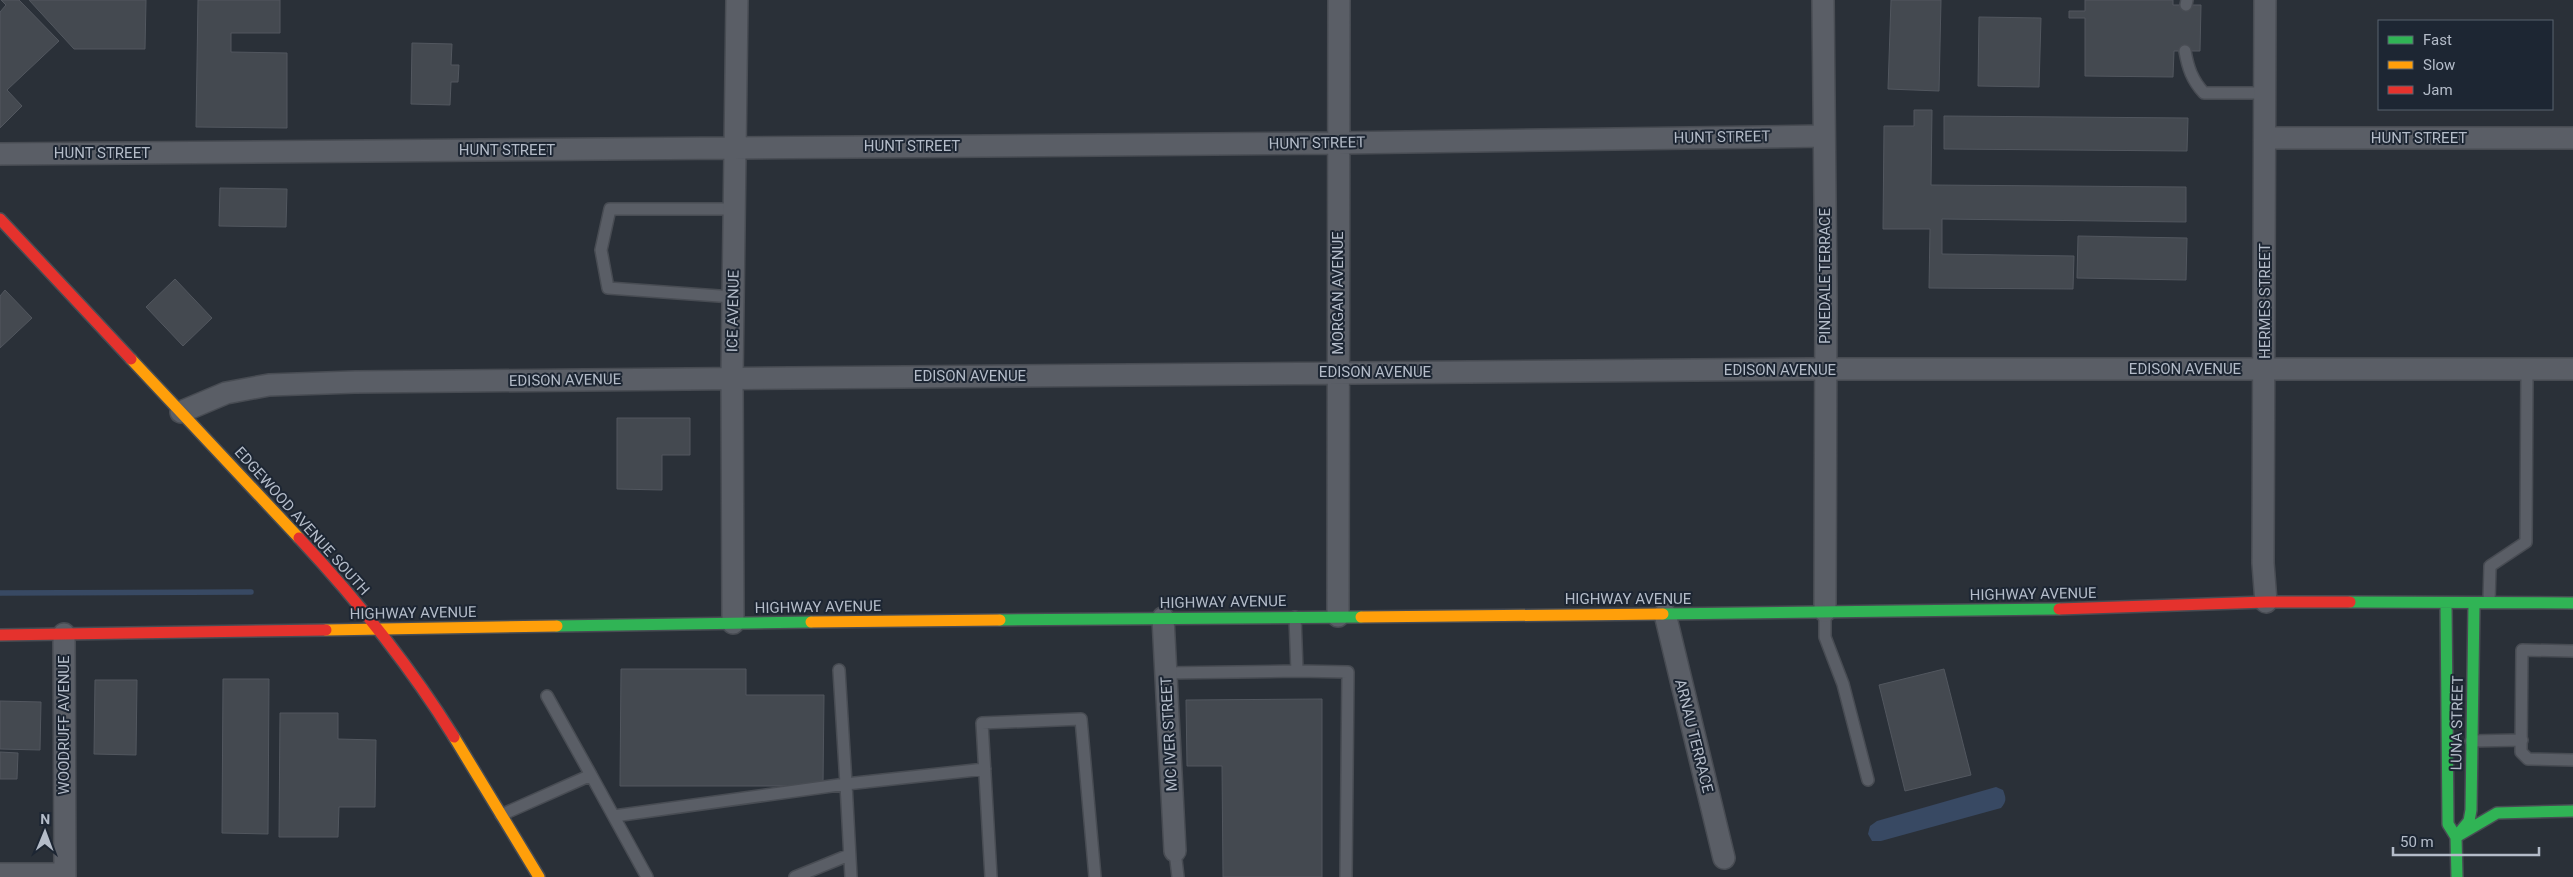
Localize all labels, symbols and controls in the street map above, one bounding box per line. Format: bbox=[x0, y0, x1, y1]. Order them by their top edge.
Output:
legend bbox=[2378, 20, 2553, 110]
text: Fast bbox=[2423, 31, 2452, 49]
text: Slow bbox=[2423, 56, 2455, 74]
text: Jam bbox=[2423, 81, 2453, 99]
street label: HUNT STREET bbox=[1674, 127, 1770, 147]
street label: HUNT STREET bbox=[2371, 129, 2467, 147]
street label: HUNT STREET bbox=[1269, 133, 1365, 153]
street label: HUNT STREET bbox=[864, 137, 960, 155]
street label: HUNT STREET bbox=[459, 141, 555, 159]
street label: HUNT STREET bbox=[54, 144, 150, 162]
street label: PINEDALE TERRACE bbox=[1816, 207, 1834, 344]
street label: MORGAN AVENUE bbox=[1329, 231, 1347, 355]
street label: HERMES STREET bbox=[2256, 243, 2274, 359]
street label: ICE AVENUE bbox=[723, 269, 743, 352]
street label: EDISON AVENUE bbox=[2129, 360, 2242, 378]
street label: EDISON AVENUE bbox=[1724, 361, 1837, 379]
street label: EDISON AVENUE bbox=[1319, 363, 1432, 381]
street label: EDISON AVENUE bbox=[914, 367, 1027, 385]
street label: EDISON AVENUE bbox=[509, 370, 622, 390]
street label: EDGEWOOD AVENUE SOUTH bbox=[231, 443, 373, 599]
street label: HIGHWAY AVENUE bbox=[1970, 584, 2097, 604]
street label: HIGHWAY AVENUE bbox=[1565, 590, 1692, 608]
street label: HIGHWAY AVENUE bbox=[1160, 592, 1287, 612]
street label: HIGHWAY AVENUE bbox=[755, 597, 882, 617]
street label: HIGHWAY AVENUE bbox=[350, 603, 477, 623]
street label: WOODRUFF AVENUE bbox=[55, 655, 73, 795]
street label: LUNA STREET bbox=[2447, 675, 2467, 771]
street label: MC IVER STREET bbox=[1157, 676, 1181, 792]
street label: ARNAU TERRACE bbox=[1671, 677, 1717, 795]
north arrow bbox=[20, 807, 70, 857]
text: N bbox=[40, 811, 50, 827]
scale bar bbox=[2393, 824, 2539, 856]
text: 50 m bbox=[2400, 833, 2434, 851]

